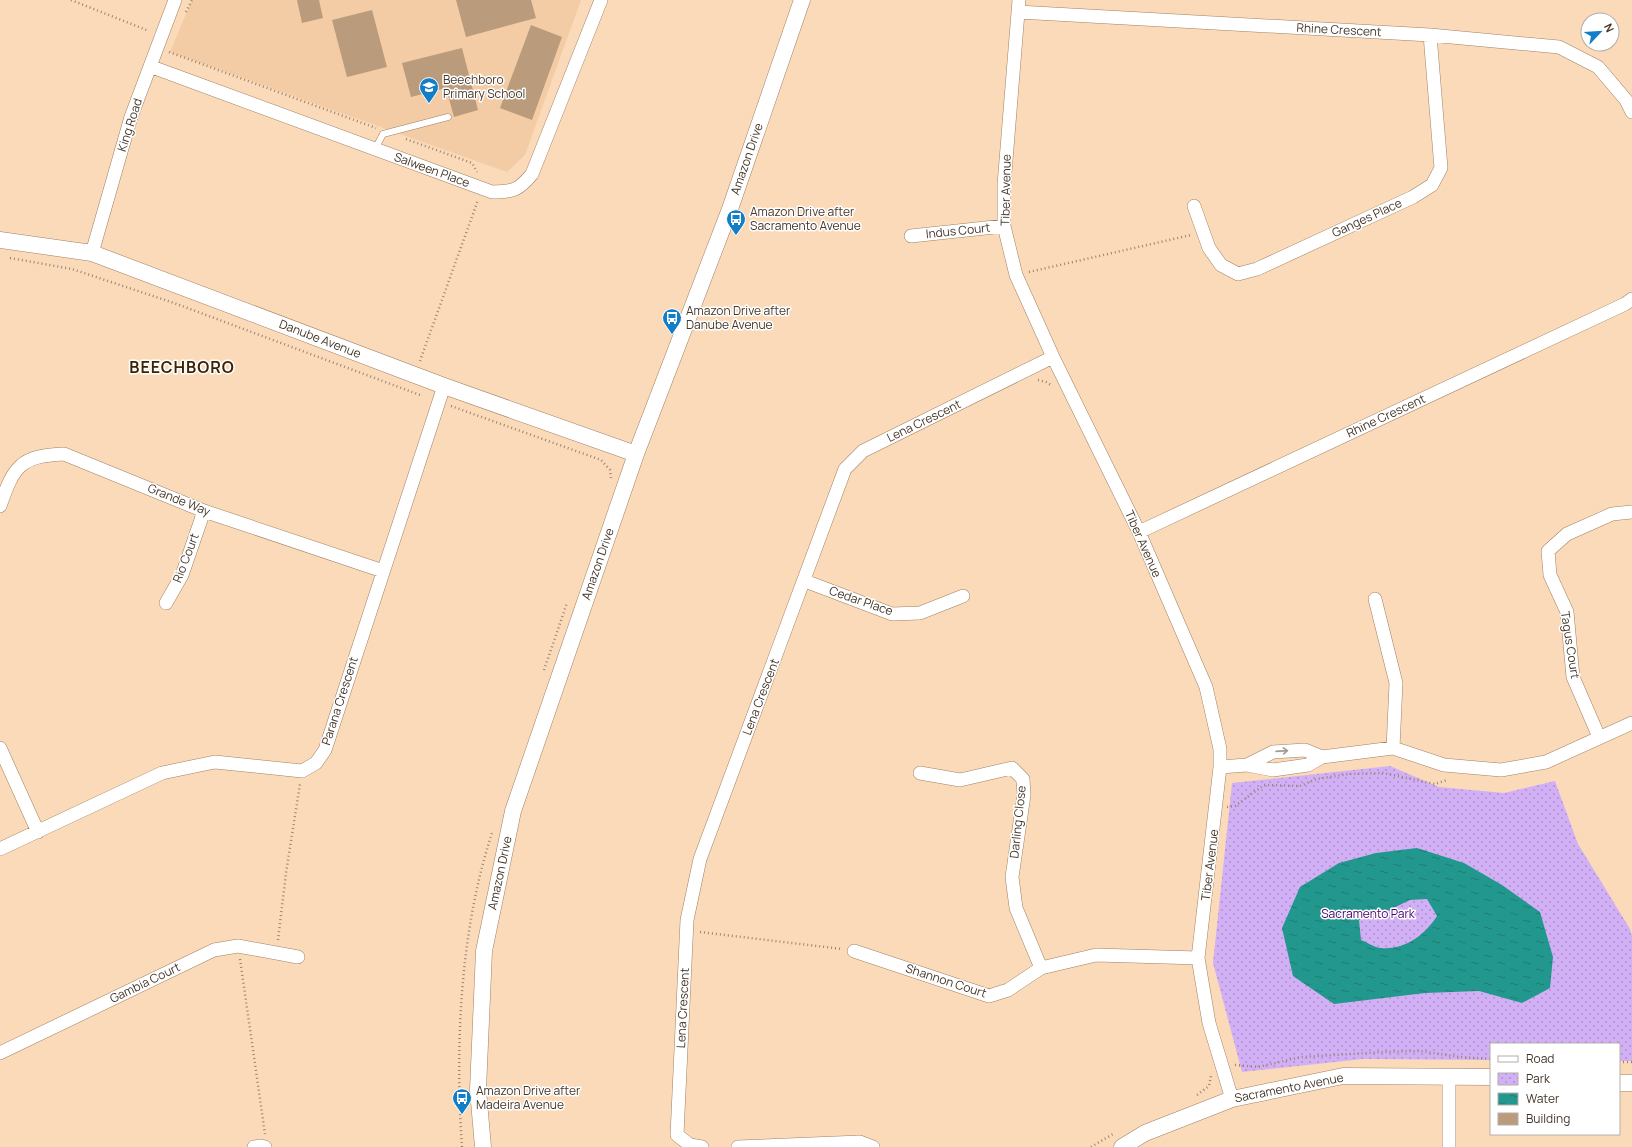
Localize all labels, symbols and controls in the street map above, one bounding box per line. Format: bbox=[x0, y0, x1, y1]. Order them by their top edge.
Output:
north arrow bbox=[1580, 12, 1620, 52]
street label: Rhine Crescent bbox=[1296, 19, 1382, 40]
text: N bbox=[1601, 21, 1618, 34]
place label: Beechboro Primary School bbox=[443, 71, 525, 102]
school or university icon: Beechboro Primary School bbox=[418, 76, 440, 104]
street label: King Road bbox=[113, 96, 146, 154]
street label: Amazon Drive bbox=[726, 121, 767, 197]
street label: Salween Place bbox=[392, 148, 472, 191]
street label: Tiber Avenue bbox=[996, 154, 1015, 226]
street label: Ganges Place bbox=[1329, 194, 1404, 241]
place label: Amazon Drive after Sacramento Avenue bbox=[750, 203, 861, 234]
bus stop icon: Amazon Drive after Sacramento Avenue bbox=[725, 208, 747, 236]
street label: Indus Court bbox=[925, 219, 991, 242]
place label: Amazon Drive after Danube Avenue bbox=[686, 302, 791, 333]
bus stop icon: Amazon Drive after Danube Avenue bbox=[661, 307, 683, 335]
street label: Danube Avenue bbox=[277, 315, 364, 362]
district label: BEECHBORO bbox=[129, 356, 235, 378]
street label: Rhine Crescent bbox=[1344, 390, 1428, 441]
street label: Lena Crescent bbox=[884, 395, 964, 446]
street label: Grande Way bbox=[145, 479, 214, 520]
street label: Tiber Avenue bbox=[1121, 508, 1166, 580]
street label: Amazon Drive bbox=[577, 526, 618, 602]
street label: Rio Court bbox=[168, 530, 203, 585]
street label: Cedar Place bbox=[827, 582, 895, 619]
street label: Tagus Court bbox=[1557, 610, 1584, 680]
street label: Parana Crescent bbox=[317, 654, 362, 747]
street label: Lena Crescent bbox=[738, 656, 783, 737]
one-way arrow bbox=[1275, 748, 1288, 755]
street label: Darling Close bbox=[1005, 785, 1030, 859]
street label: Tiber Avenue bbox=[1197, 828, 1222, 902]
street label: Amazon Drive bbox=[483, 834, 516, 911]
park label: Sacramento Park bbox=[1321, 905, 1416, 922]
street label: Gambia Court bbox=[107, 958, 183, 1007]
street label: Shannon Court bbox=[904, 959, 989, 1002]
street label: Lena Crescent bbox=[672, 967, 693, 1049]
legend bbox=[1490, 1043, 1620, 1135]
text: Road bbox=[1526, 1050, 1554, 1067]
street label: Sacramento Avenue bbox=[1233, 1069, 1345, 1106]
text: Park bbox=[1526, 1070, 1551, 1087]
place label: Amazon Drive after Madeira Avenue bbox=[476, 1082, 581, 1113]
bus stop icon: Amazon Drive after Madeira Avenue bbox=[451, 1087, 473, 1115]
text: Water bbox=[1526, 1090, 1560, 1107]
text: Building bbox=[1526, 1110, 1570, 1127]

